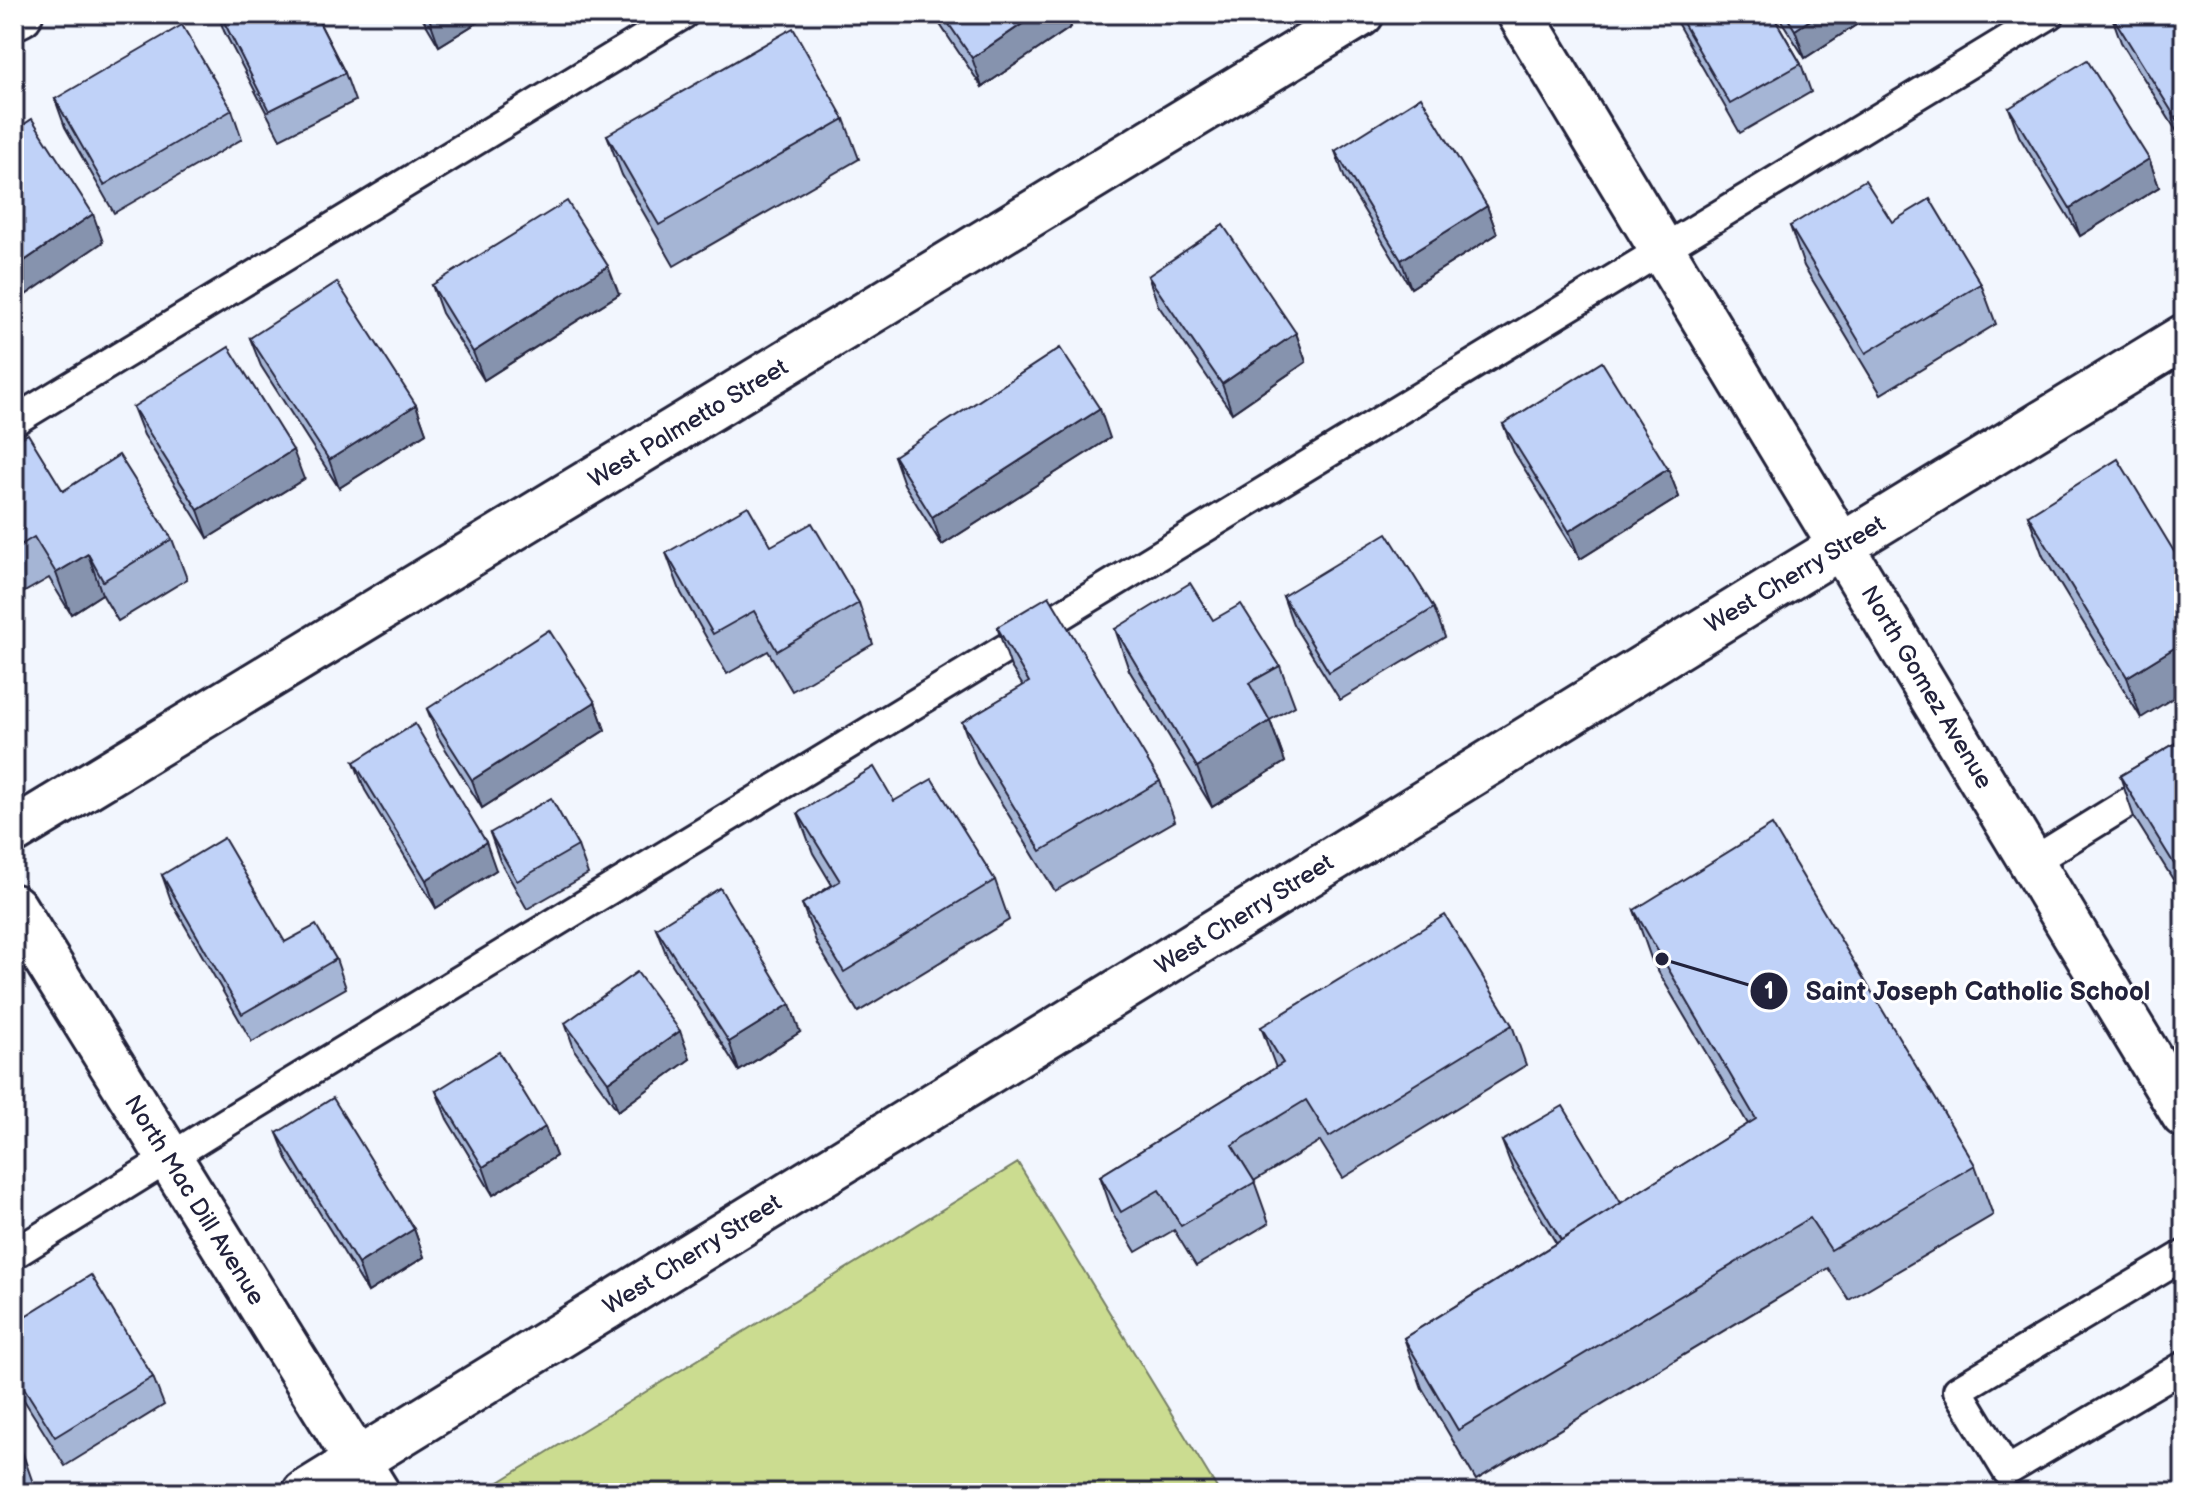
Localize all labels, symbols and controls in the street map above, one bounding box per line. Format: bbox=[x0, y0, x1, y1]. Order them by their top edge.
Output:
street label: West Palmetto Street bbox=[583, 352, 794, 494]
street label: West Cherry Street bbox=[1700, 509, 1891, 640]
street label: North Gomez Avenue bbox=[1854, 580, 1999, 794]
street label: West Cherry Street bbox=[1150, 848, 1339, 981]
callout: Saint Joseph Catholic School bbox=[1749, 966, 2166, 1016]
text: 1 bbox=[1764, 977, 1774, 1006]
text: Saint Joseph Catholic School bbox=[1806, 977, 2150, 1008]
street label: North Mac Dill Avenue bbox=[118, 1090, 271, 1311]
street label: West Cherry Street bbox=[598, 1188, 787, 1321]

